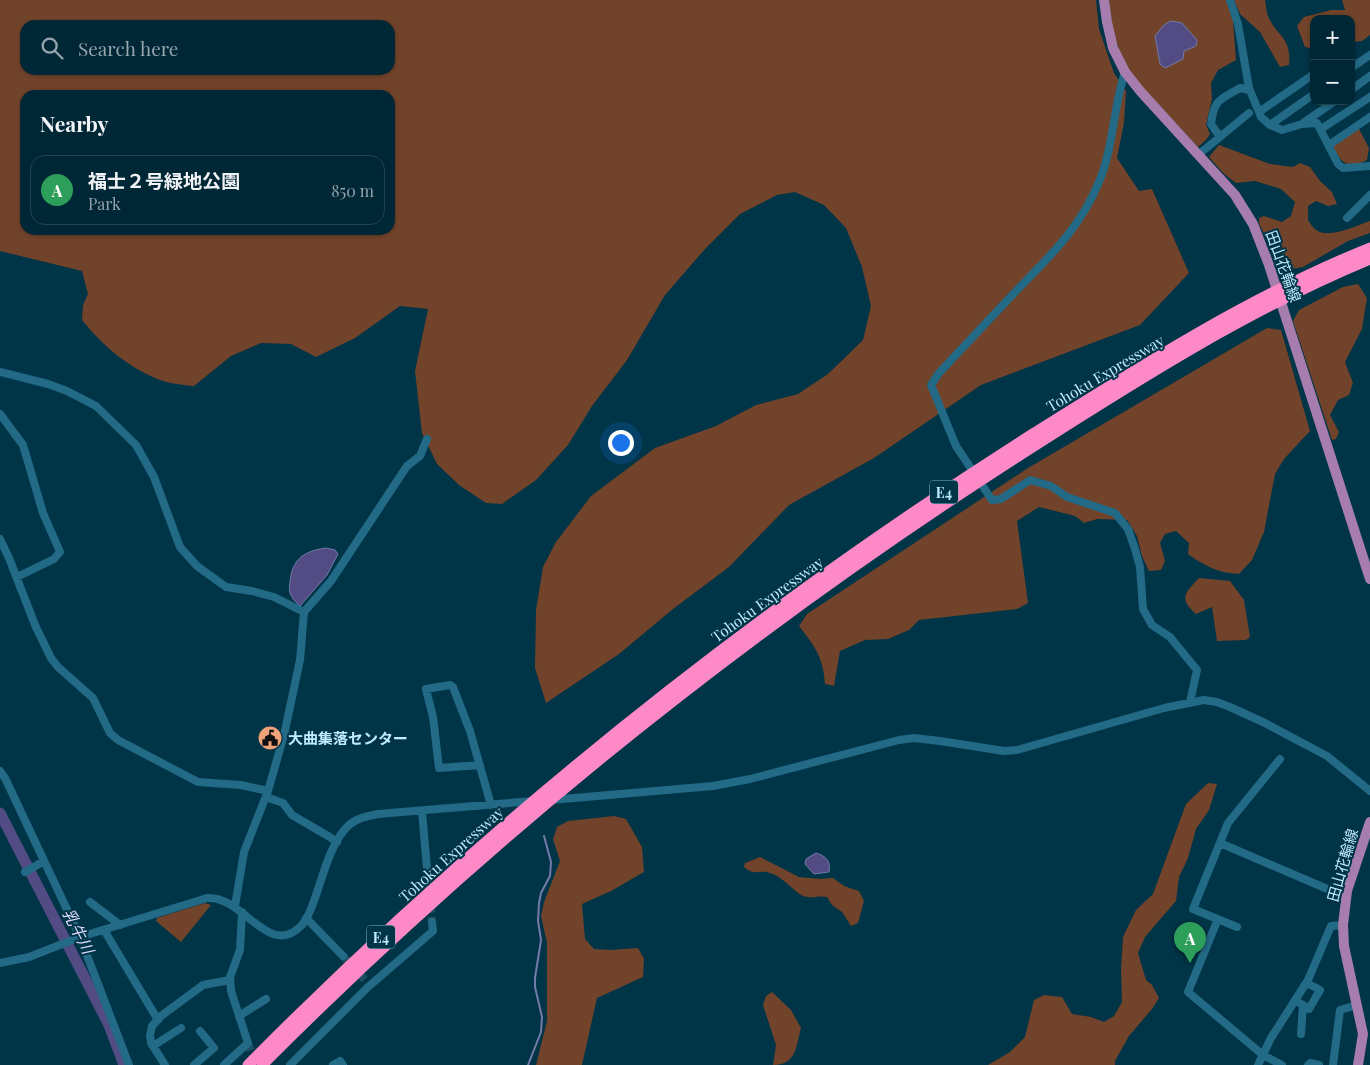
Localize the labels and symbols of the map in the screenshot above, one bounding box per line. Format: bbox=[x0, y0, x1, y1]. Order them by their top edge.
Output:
street label: 田山花輪線 bbox=[1262, 227, 1306, 305]
street label: Tohoku Expressway bbox=[1043, 330, 1168, 416]
your location bbox=[608, 430, 634, 456]
road number: E4 bbox=[930, 481, 958, 504]
street label: Tohoku Expressway bbox=[707, 551, 827, 646]
public building icon: 大曲集落センター bbox=[257, 725, 283, 751]
place label: 大曲集落センター bbox=[288, 728, 408, 748]
street label: Tohoku Expressway bbox=[395, 802, 508, 906]
street label: 田山花輪線 bbox=[1322, 826, 1362, 904]
water label: 乳牛川 bbox=[59, 905, 100, 959]
pin: A bbox=[1174, 922, 1206, 963]
road number: E4 bbox=[367, 926, 395, 949]

